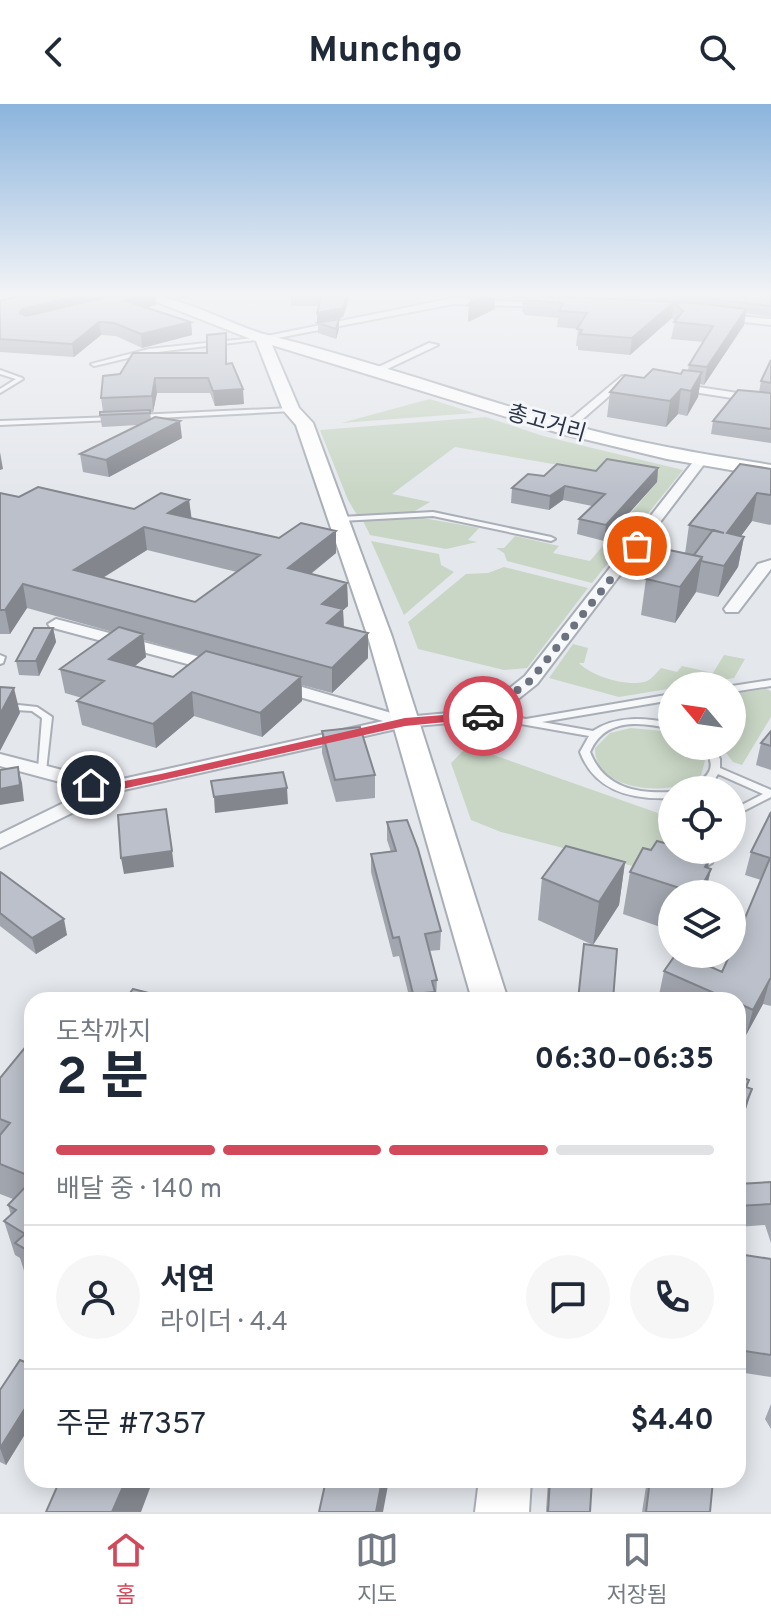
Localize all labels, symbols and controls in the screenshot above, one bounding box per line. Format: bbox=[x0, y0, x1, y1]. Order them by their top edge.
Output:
text: Munchgo bbox=[309, 29, 462, 75]
icon: back bbox=[32, 30, 76, 74]
icon: search bbox=[695, 30, 739, 74]
street label: 총고거리 bbox=[504, 400, 589, 449]
pin bbox=[603, 512, 671, 580]
icon: bag bbox=[615, 524, 659, 568]
north arrow bbox=[658, 672, 746, 760]
map controls bbox=[658, 672, 746, 968]
courier bbox=[443, 676, 523, 756]
icon: car bbox=[461, 694, 505, 738]
pin bbox=[57, 751, 125, 819]
icon: home bbox=[69, 763, 113, 807]
button: locate bbox=[658, 776, 746, 864]
button: layers bbox=[658, 880, 746, 968]
text: 도착까지 bbox=[56, 1017, 152, 1050]
text: 06:30–06:35 bbox=[535, 1042, 714, 1079]
text: 2 분 bbox=[56, 1047, 149, 1113]
text: 배달 중 · 140 m bbox=[56, 1174, 222, 1207]
button: person bbox=[56, 1255, 140, 1339]
button: chat bbox=[526, 1255, 610, 1339]
button: phone bbox=[630, 1255, 714, 1339]
text: 서연 bbox=[160, 1263, 215, 1300]
text: 라이더 · 4.4 bbox=[160, 1307, 288, 1340]
text: $4.40 bbox=[630, 1403, 714, 1440]
text: 주문 #7357 bbox=[56, 1407, 206, 1444]
tab: 홈 bbox=[104, 1528, 148, 1610]
tab: 지도 bbox=[355, 1528, 399, 1610]
tab: 저장됨 bbox=[607, 1528, 667, 1610]

